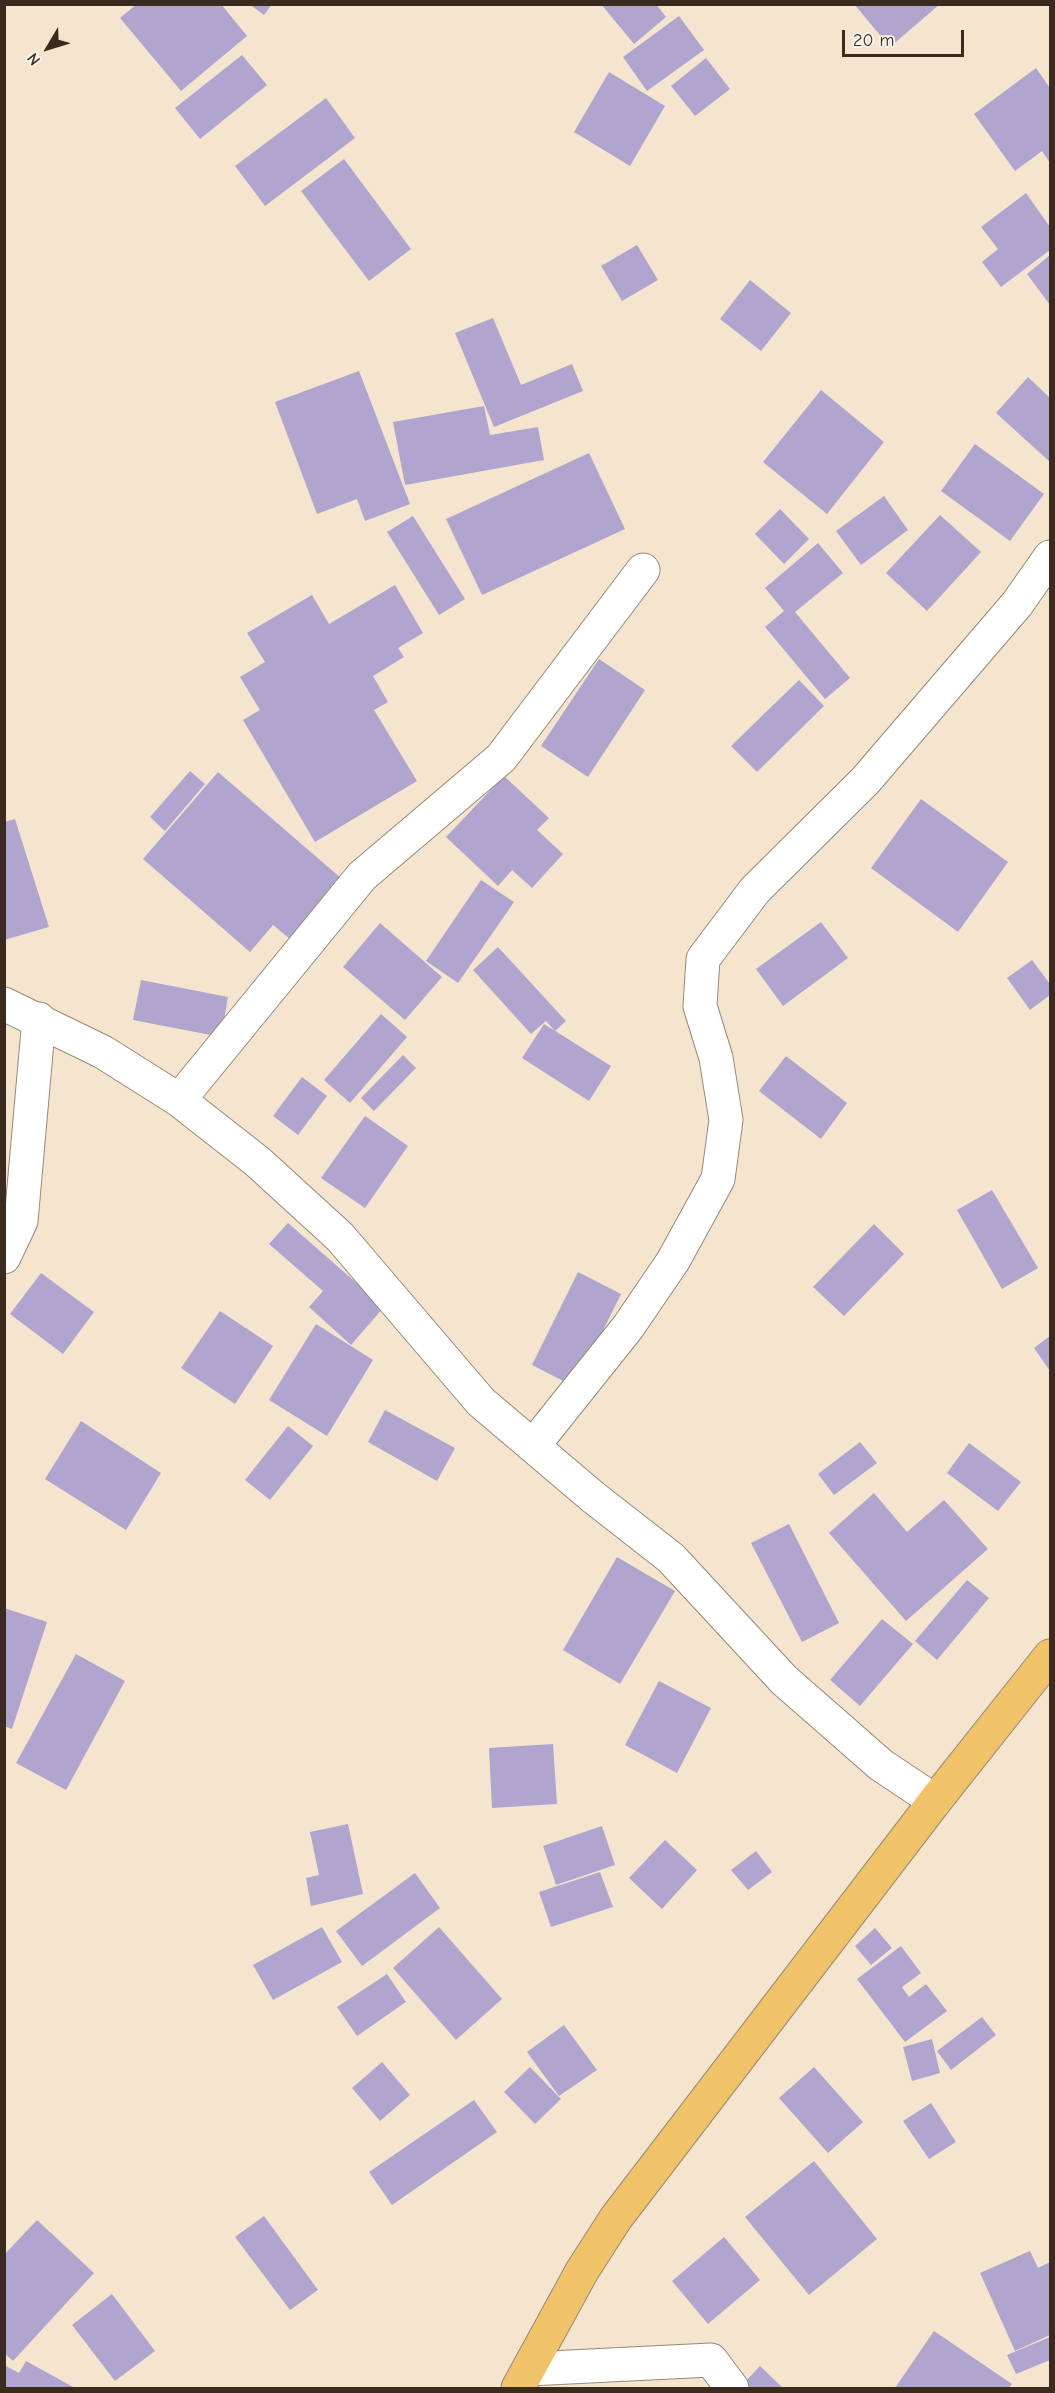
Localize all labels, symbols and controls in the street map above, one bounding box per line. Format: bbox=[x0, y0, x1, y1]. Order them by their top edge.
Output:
north arrow bbox=[18, 18, 78, 78]
scale bar bbox=[845, 18, 966, 56]
text: 20 m bbox=[853, 30, 894, 51]
text: N bbox=[24, 49, 44, 69]

